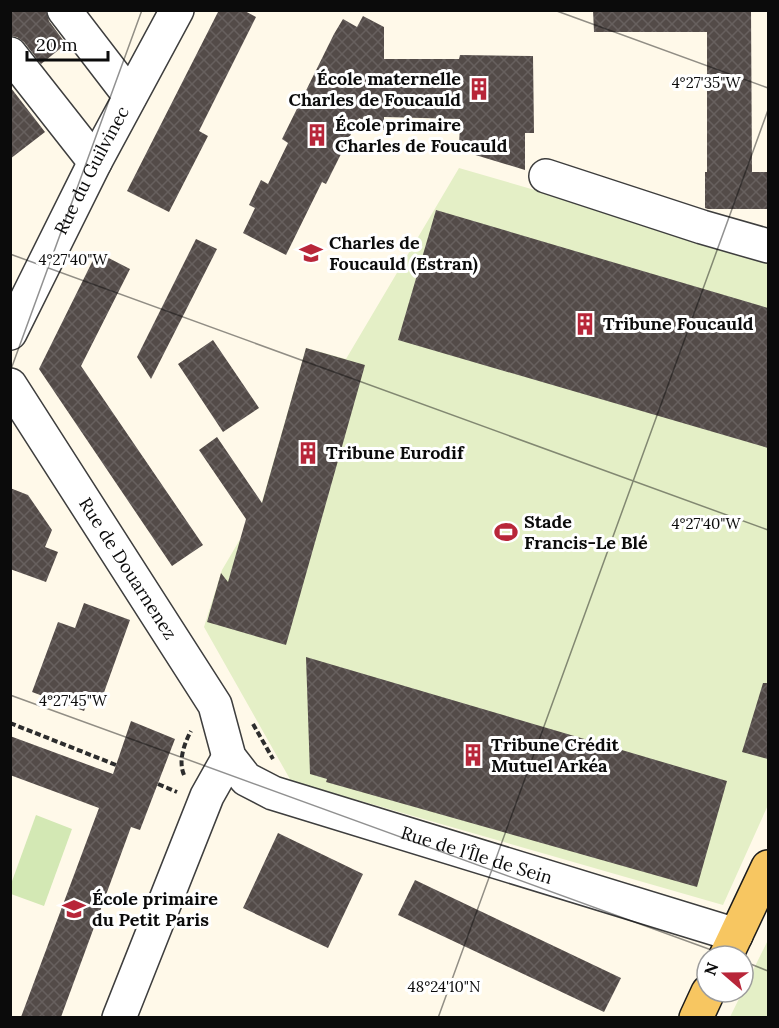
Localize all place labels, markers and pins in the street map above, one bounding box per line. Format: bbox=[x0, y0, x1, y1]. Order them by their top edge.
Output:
place label: École maternelle Charles de Foucauld bbox=[289, 67, 461, 111]
building icon: École maternelle Charles de Foucauld bbox=[466, 76, 492, 102]
place label: École primaire Charles de Foucauld bbox=[335, 113, 508, 157]
building icon: École primaire Charles de Foucauld bbox=[304, 122, 330, 148]
place label: Charles de Foucauld (Estran) bbox=[329, 231, 478, 275]
school or university icon: Charles de Foucauld (Estran) bbox=[298, 240, 324, 266]
building icon: Tribune Foucauld bbox=[572, 311, 598, 337]
place label: Tribune Foucauld bbox=[603, 312, 754, 335]
building icon: Tribune Eurodif bbox=[295, 440, 321, 466]
place label: Tribune Eurodif bbox=[326, 441, 465, 464]
place label: Stade Francis-Le Blé bbox=[524, 510, 648, 554]
sports icon: Stade Francis-Le Blé bbox=[493, 519, 519, 545]
place label: Tribune Crédit Mutuel Arkéa bbox=[491, 733, 620, 777]
building icon: Tribune Crédit Mutuel Arkéa bbox=[460, 742, 486, 768]
place label: École primaire du Petit Paris bbox=[92, 887, 218, 931]
school or university icon: École primaire du Petit Paris bbox=[61, 896, 87, 922]

